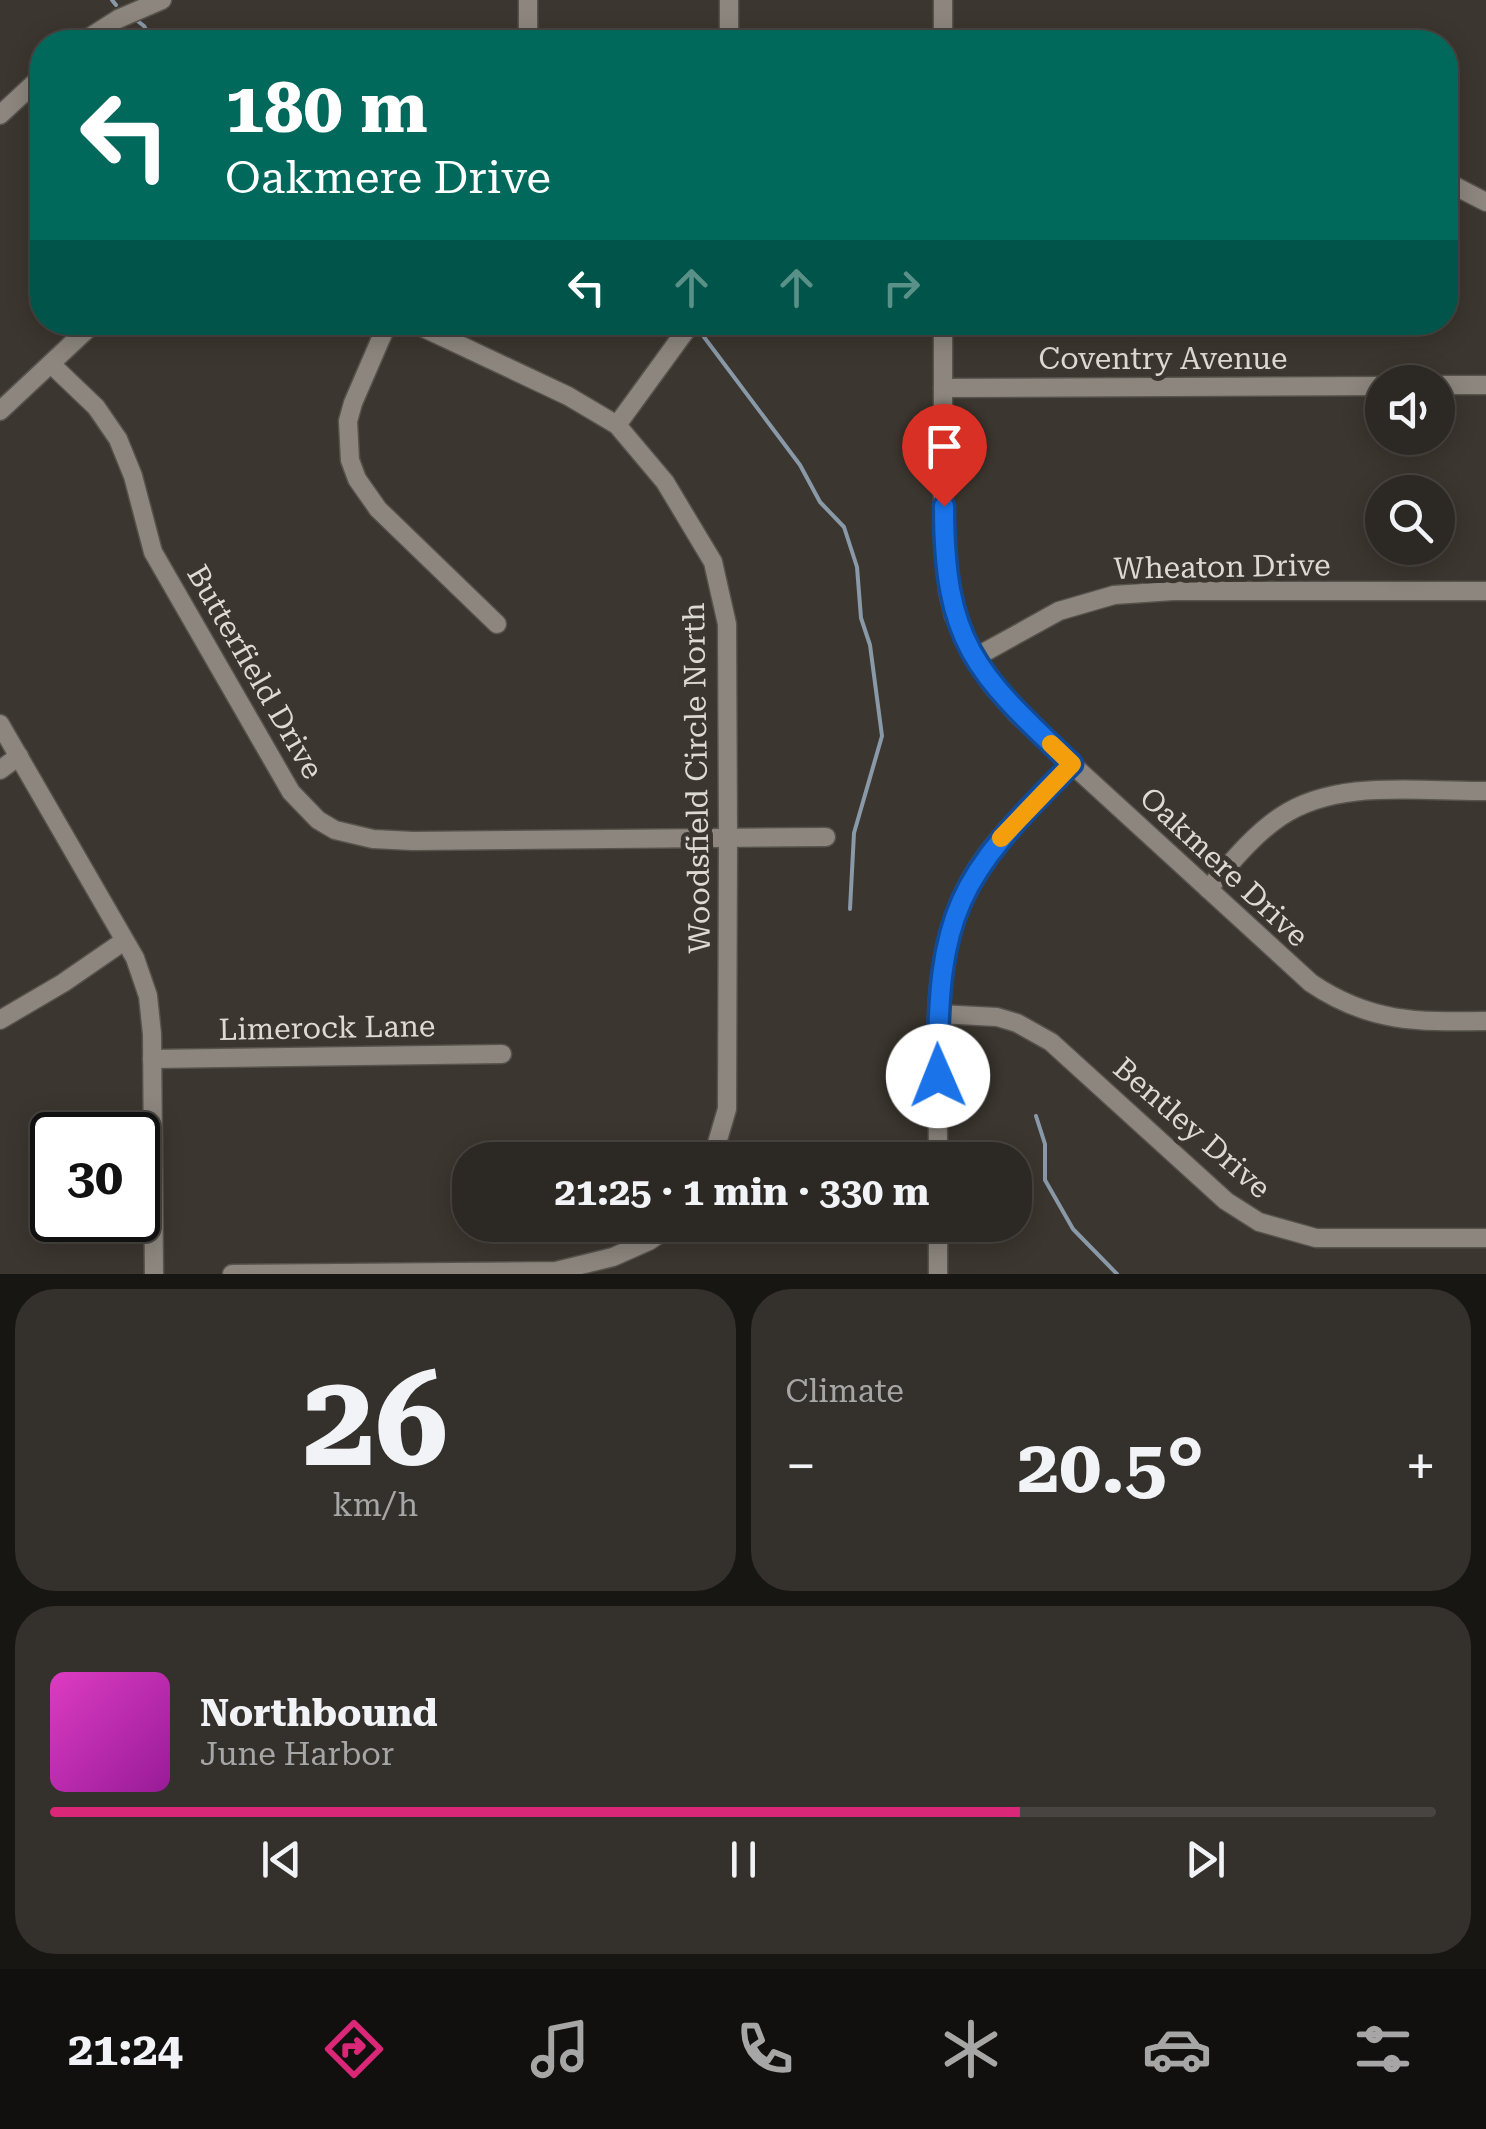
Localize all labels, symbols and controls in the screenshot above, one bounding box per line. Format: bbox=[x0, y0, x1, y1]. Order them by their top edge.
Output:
text: 180 m bbox=[225, 67, 428, 149]
icon: left bbox=[60, 70, 190, 200]
text: Oakmere Drive bbox=[225, 151, 551, 204]
icon: left bbox=[559, 260, 614, 315]
icon: ahead bbox=[664, 260, 719, 315]
icon: ahead bbox=[769, 260, 824, 315]
icon: right bbox=[874, 260, 929, 315]
street label: Coventry Avenue bbox=[1038, 341, 1288, 376]
map controls bbox=[1365, 365, 1455, 565]
button: sound bbox=[1365, 365, 1455, 455]
pin bbox=[902, 404, 987, 507]
icon: arrive bbox=[917, 419, 972, 474]
button: search bbox=[1365, 475, 1455, 565]
street label: Wheaton Drive bbox=[1113, 547, 1331, 586]
street label: Butterfield Drive bbox=[180, 559, 331, 785]
street label: Woodsfield Circle North bbox=[676, 602, 717, 954]
street label: Oakmere Drive bbox=[1133, 780, 1316, 954]
street label: Limerock Lane bbox=[218, 1008, 436, 1047]
position arrow bbox=[886, 1024, 990, 1128]
street label: Bentley Drive bbox=[1107, 1050, 1278, 1205]
speed limit sign: 30 bbox=[30, 1112, 160, 1242]
text: 21:25 · 1 min · 330 m bbox=[555, 1170, 929, 1214]
text: 26 bbox=[302, 1344, 448, 1497]
text: Climate bbox=[786, 1372, 904, 1410]
text: 20.5° bbox=[1017, 1422, 1204, 1510]
text: − bbox=[786, 1434, 816, 1498]
text: + bbox=[1405, 1434, 1436, 1498]
text: km/h bbox=[332, 1486, 418, 1524]
text: Northbound bbox=[200, 1691, 438, 1735]
text: June Harbor bbox=[200, 1735, 394, 1773]
icon: previous bbox=[254, 1832, 309, 1887]
icon: pause bbox=[716, 1832, 771, 1887]
icon: next bbox=[1178, 1832, 1233, 1887]
icon: directions bbox=[319, 2014, 389, 2084]
icon: music bbox=[525, 2014, 595, 2084]
icon: phone bbox=[730, 2014, 800, 2084]
icon: climate bbox=[936, 2014, 1006, 2084]
icon: car bbox=[1142, 2014, 1212, 2084]
icon: filters bbox=[1348, 2014, 1418, 2084]
text: 21:24 bbox=[68, 2023, 183, 2076]

